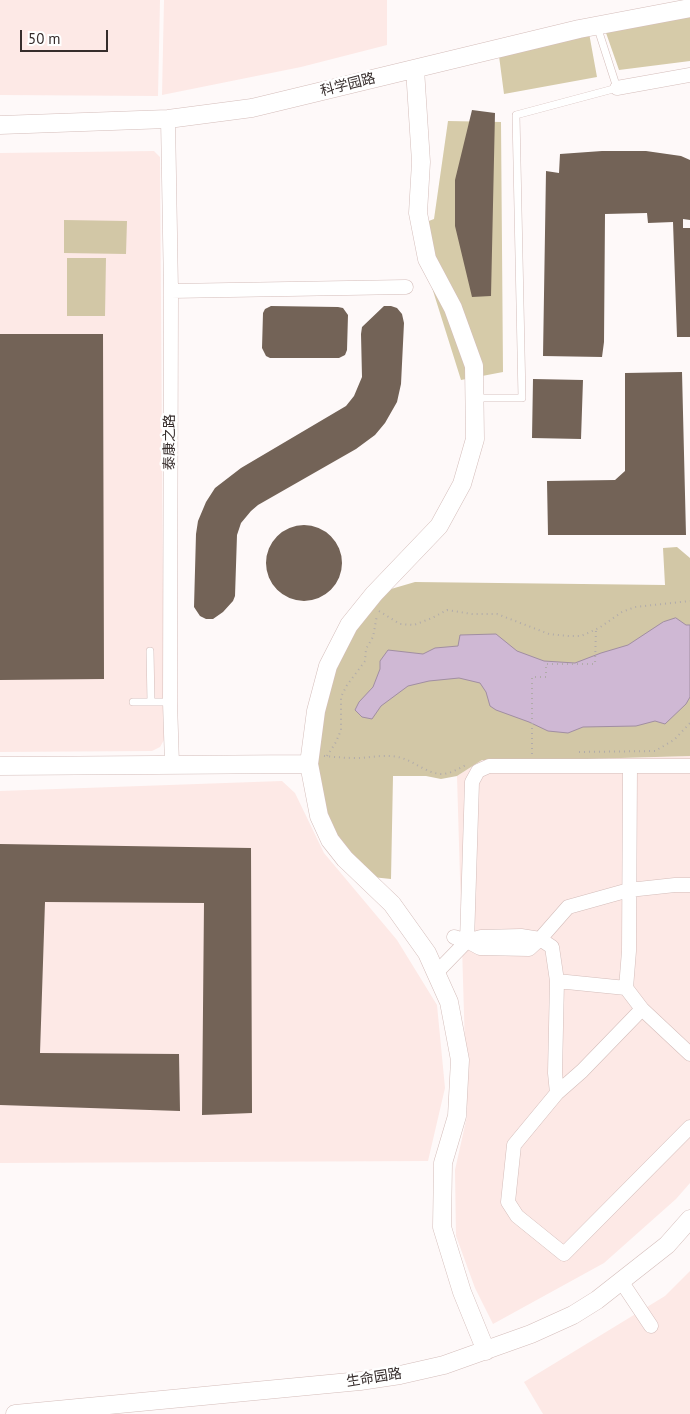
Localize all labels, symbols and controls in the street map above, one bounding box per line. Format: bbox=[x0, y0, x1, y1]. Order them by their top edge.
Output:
scale bar bbox=[22, 20, 110, 52]
text: 50 m bbox=[28, 29, 61, 48]
street label: 科学园路 bbox=[319, 70, 377, 100]
street label: 泰康之路 bbox=[162, 414, 178, 470]
street label: 生命园路 bbox=[345, 1365, 403, 1391]

